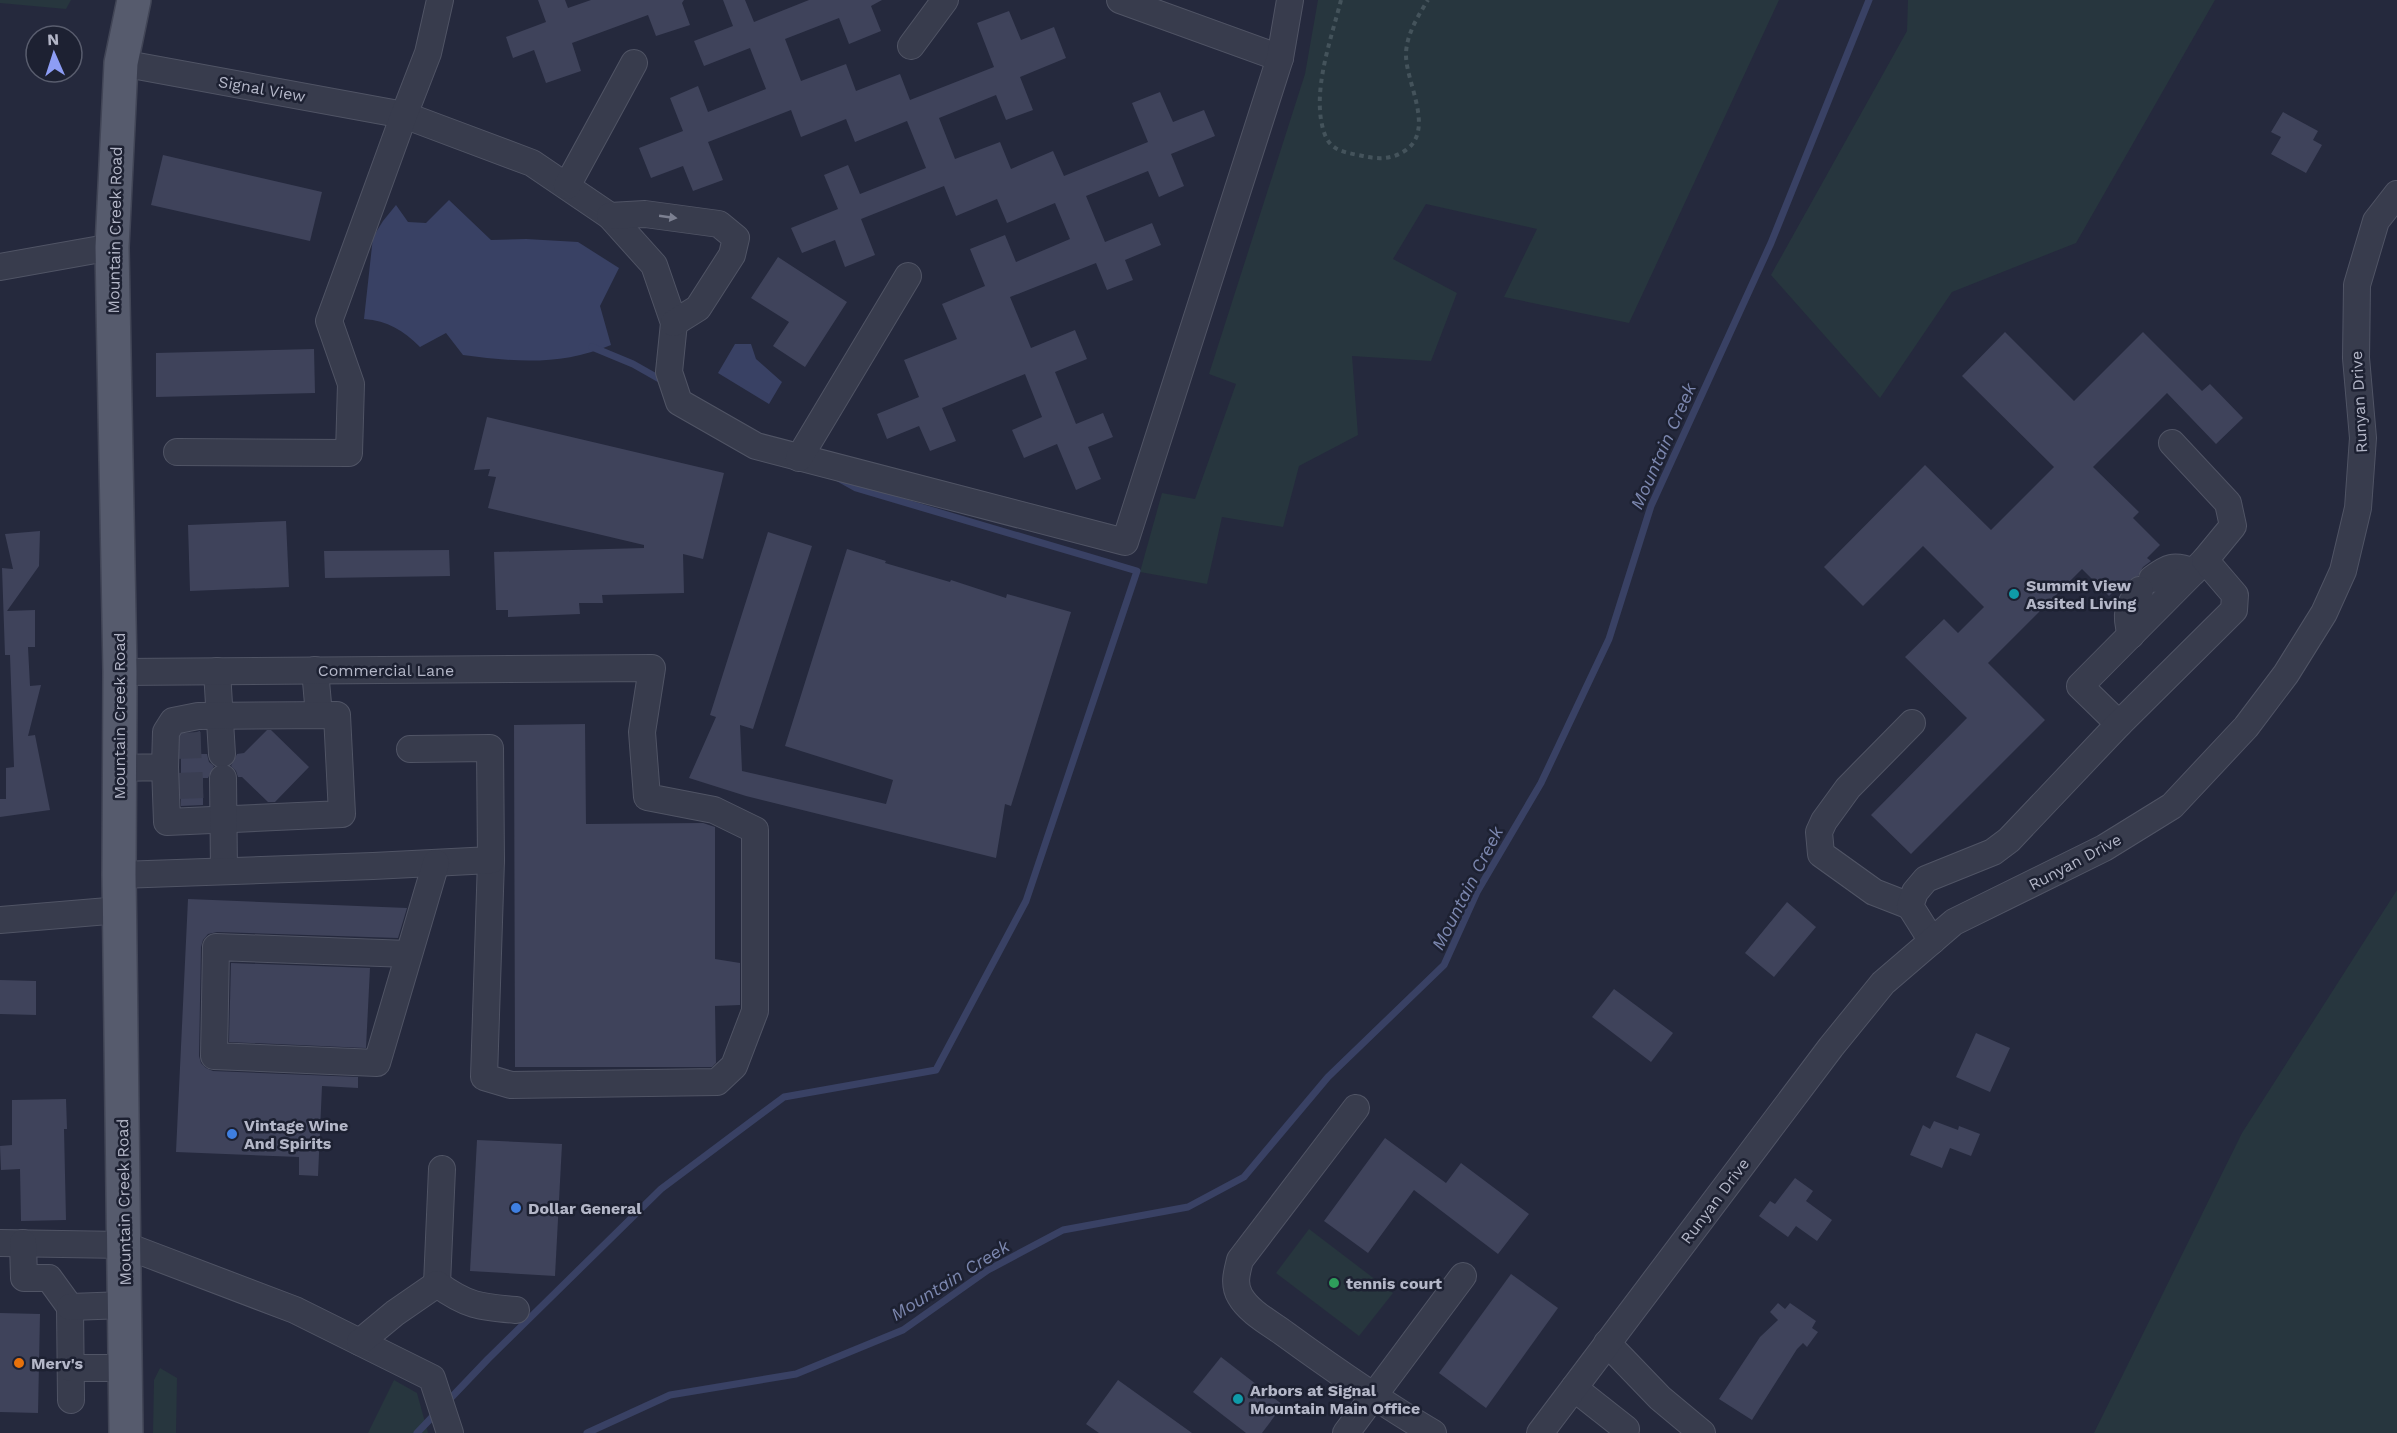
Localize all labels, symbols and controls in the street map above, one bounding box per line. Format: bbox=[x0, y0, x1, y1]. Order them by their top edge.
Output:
north arrow bbox=[24, 24, 84, 84]
text: N bbox=[47, 30, 60, 49]
street label: Signal View bbox=[217, 72, 307, 106]
street label: Mountain Creek Road bbox=[104, 146, 126, 314]
one-way arrow bbox=[659, 213, 678, 222]
street label: Runyan Drive bbox=[2347, 350, 2371, 454]
water label: Mountain Creek bbox=[1626, 379, 1701, 512]
place label: Summit View Assited Living bbox=[2026, 576, 2136, 613]
marker: Summit View Assited Living bbox=[2007, 587, 2021, 601]
street label: Mountain Creek Road bbox=[110, 632, 129, 800]
street label: Commercial Lane bbox=[318, 661, 454, 680]
water label: Mountain Creek bbox=[1427, 822, 1508, 953]
street label: Runyan Drive bbox=[2025, 830, 2125, 894]
place label: Vintage Wine And Spirits bbox=[244, 1116, 348, 1153]
street label: Mountain Creek Road bbox=[113, 1118, 135, 1286]
marker: Vintage Wine And Spirits bbox=[225, 1127, 239, 1141]
street label: Runyan Drive bbox=[1677, 1154, 1753, 1248]
place label: Dollar General bbox=[528, 1199, 642, 1218]
marker: Dollar General bbox=[509, 1201, 523, 1215]
water label: Mountain Creek bbox=[887, 1234, 1014, 1325]
place label: tennis court bbox=[1346, 1274, 1442, 1293]
marker: tennis court bbox=[1327, 1276, 1341, 1290]
place label: Merv's bbox=[31, 1354, 84, 1373]
marker: Merv's bbox=[12, 1356, 26, 1370]
place label: Arbors at Signal Mountain Main Office bbox=[1250, 1381, 1420, 1418]
marker: Arbors at Signal Mountain Main Office bbox=[1231, 1392, 1245, 1406]

